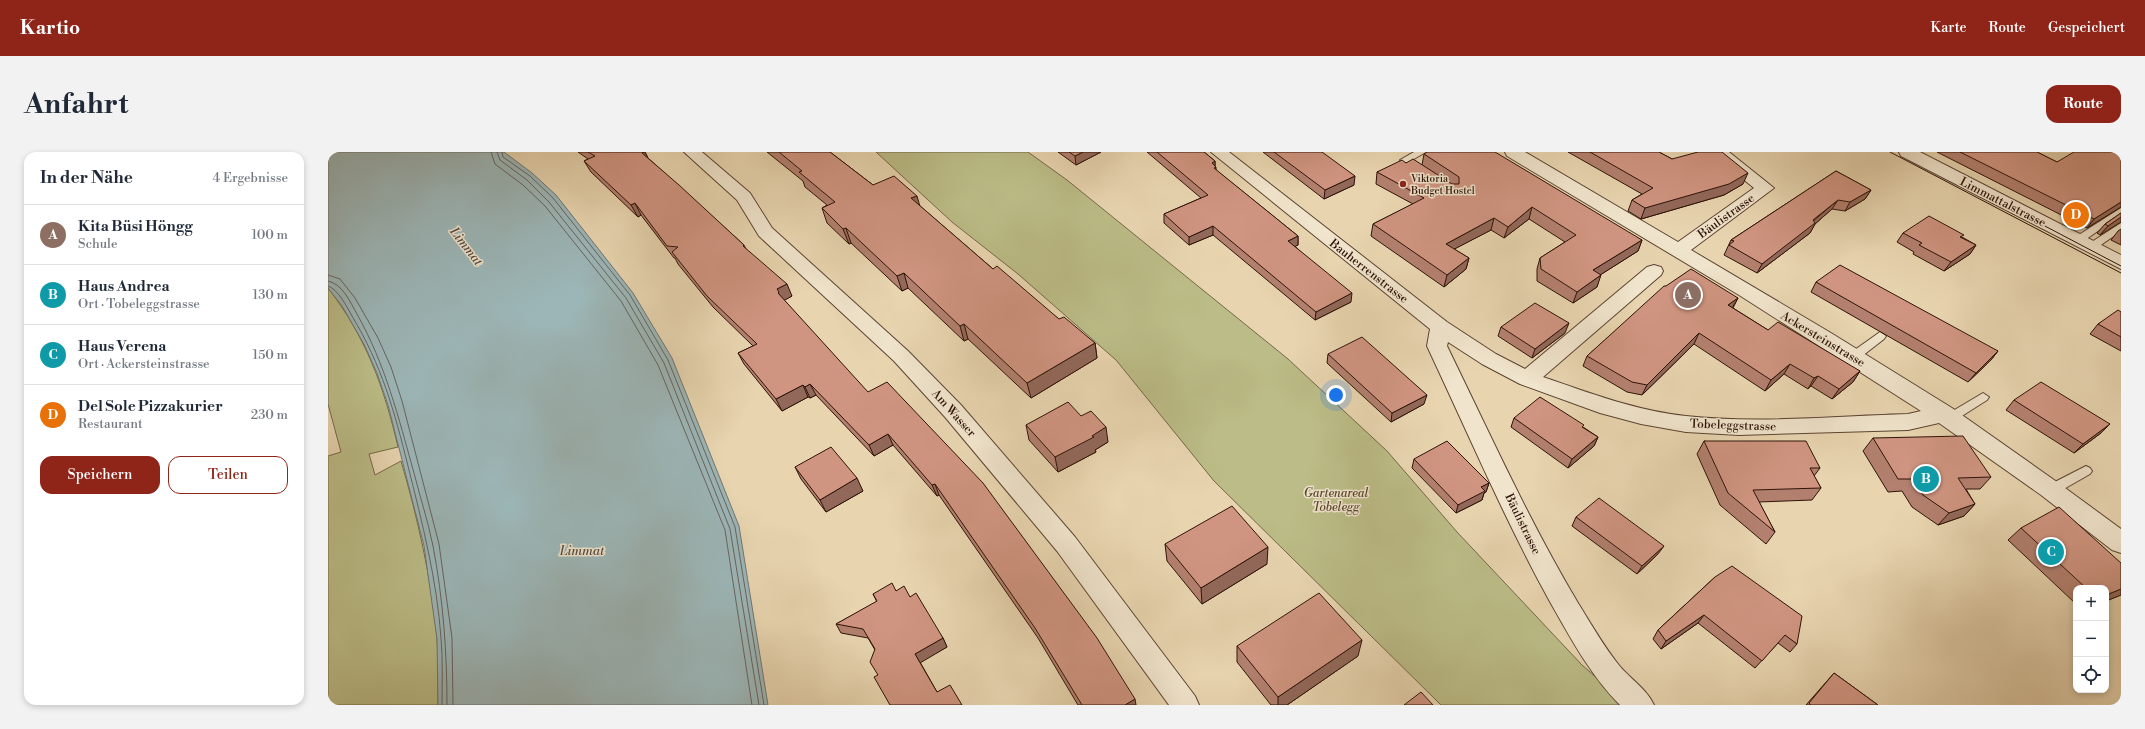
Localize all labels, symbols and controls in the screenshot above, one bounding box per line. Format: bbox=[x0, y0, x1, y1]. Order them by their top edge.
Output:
text: Kartio bbox=[20, 16, 80, 40]
text: Karte bbox=[1930, 19, 1967, 37]
text: Route bbox=[1989, 19, 2026, 37]
text: Gespeichert bbox=[2048, 19, 2125, 37]
button: Route bbox=[2046, 85, 2121, 123]
text: Anfahrt bbox=[24, 87, 128, 122]
text: In der Nähe bbox=[40, 167, 133, 189]
text: 4 Ergebnisse bbox=[213, 170, 288, 186]
place label: Viktoria Budget Hostel bbox=[1410, 173, 1475, 197]
street label: Limmattalstrasse bbox=[1957, 174, 2048, 231]
marker: Viktoria Budget Hostel bbox=[1398, 179, 1408, 189]
street label: Bäulistrasse bbox=[1694, 191, 1758, 243]
pin: D bbox=[2063, 200, 2089, 230]
text: Kita Büsi Höngg bbox=[78, 217, 193, 236]
water label: Limmat bbox=[446, 223, 487, 270]
text: A bbox=[48, 227, 58, 243]
text: 100 m bbox=[252, 227, 288, 243]
street label: Bauherrenstrasse bbox=[1326, 235, 1411, 307]
text: Schule bbox=[78, 236, 118, 252]
text: Haus Andrea bbox=[78, 277, 170, 296]
pin: A bbox=[1675, 280, 1701, 310]
text: B bbox=[48, 287, 58, 303]
text: 130 m bbox=[253, 287, 288, 303]
text: Ort · Tobeleggstrasse bbox=[78, 296, 200, 312]
street label: Ackersteinstrasse bbox=[1777, 308, 1868, 370]
text: Haus Verena bbox=[78, 337, 166, 356]
text: C bbox=[48, 347, 58, 363]
text: 150 m bbox=[253, 347, 288, 363]
text: Ort · Ackersteinstrasse bbox=[78, 356, 210, 372]
your location bbox=[1326, 385, 1346, 405]
street label: Am Wasser bbox=[928, 386, 979, 440]
text: Del Sole Pizzakurier bbox=[78, 397, 223, 416]
text: D bbox=[48, 407, 58, 423]
text: 230 m bbox=[251, 407, 288, 423]
text: Restaurant bbox=[78, 416, 143, 432]
street label: Tobeleggstrasse bbox=[1690, 416, 1776, 435]
button: Speichern bbox=[40, 456, 160, 494]
button: Teilen bbox=[168, 456, 288, 494]
pin: B bbox=[1913, 464, 1939, 494]
park label: Gartenareal Tobelegg bbox=[1304, 486, 1368, 515]
street label: Bäulistrasse bbox=[1501, 490, 1544, 557]
pin: C bbox=[2038, 537, 2064, 567]
water label: Limmat bbox=[559, 543, 605, 559]
map controls bbox=[2073, 585, 2109, 693]
button: + bbox=[2073, 585, 2109, 621]
button: − bbox=[2073, 621, 2109, 657]
button: locate bbox=[2073, 657, 2109, 693]

